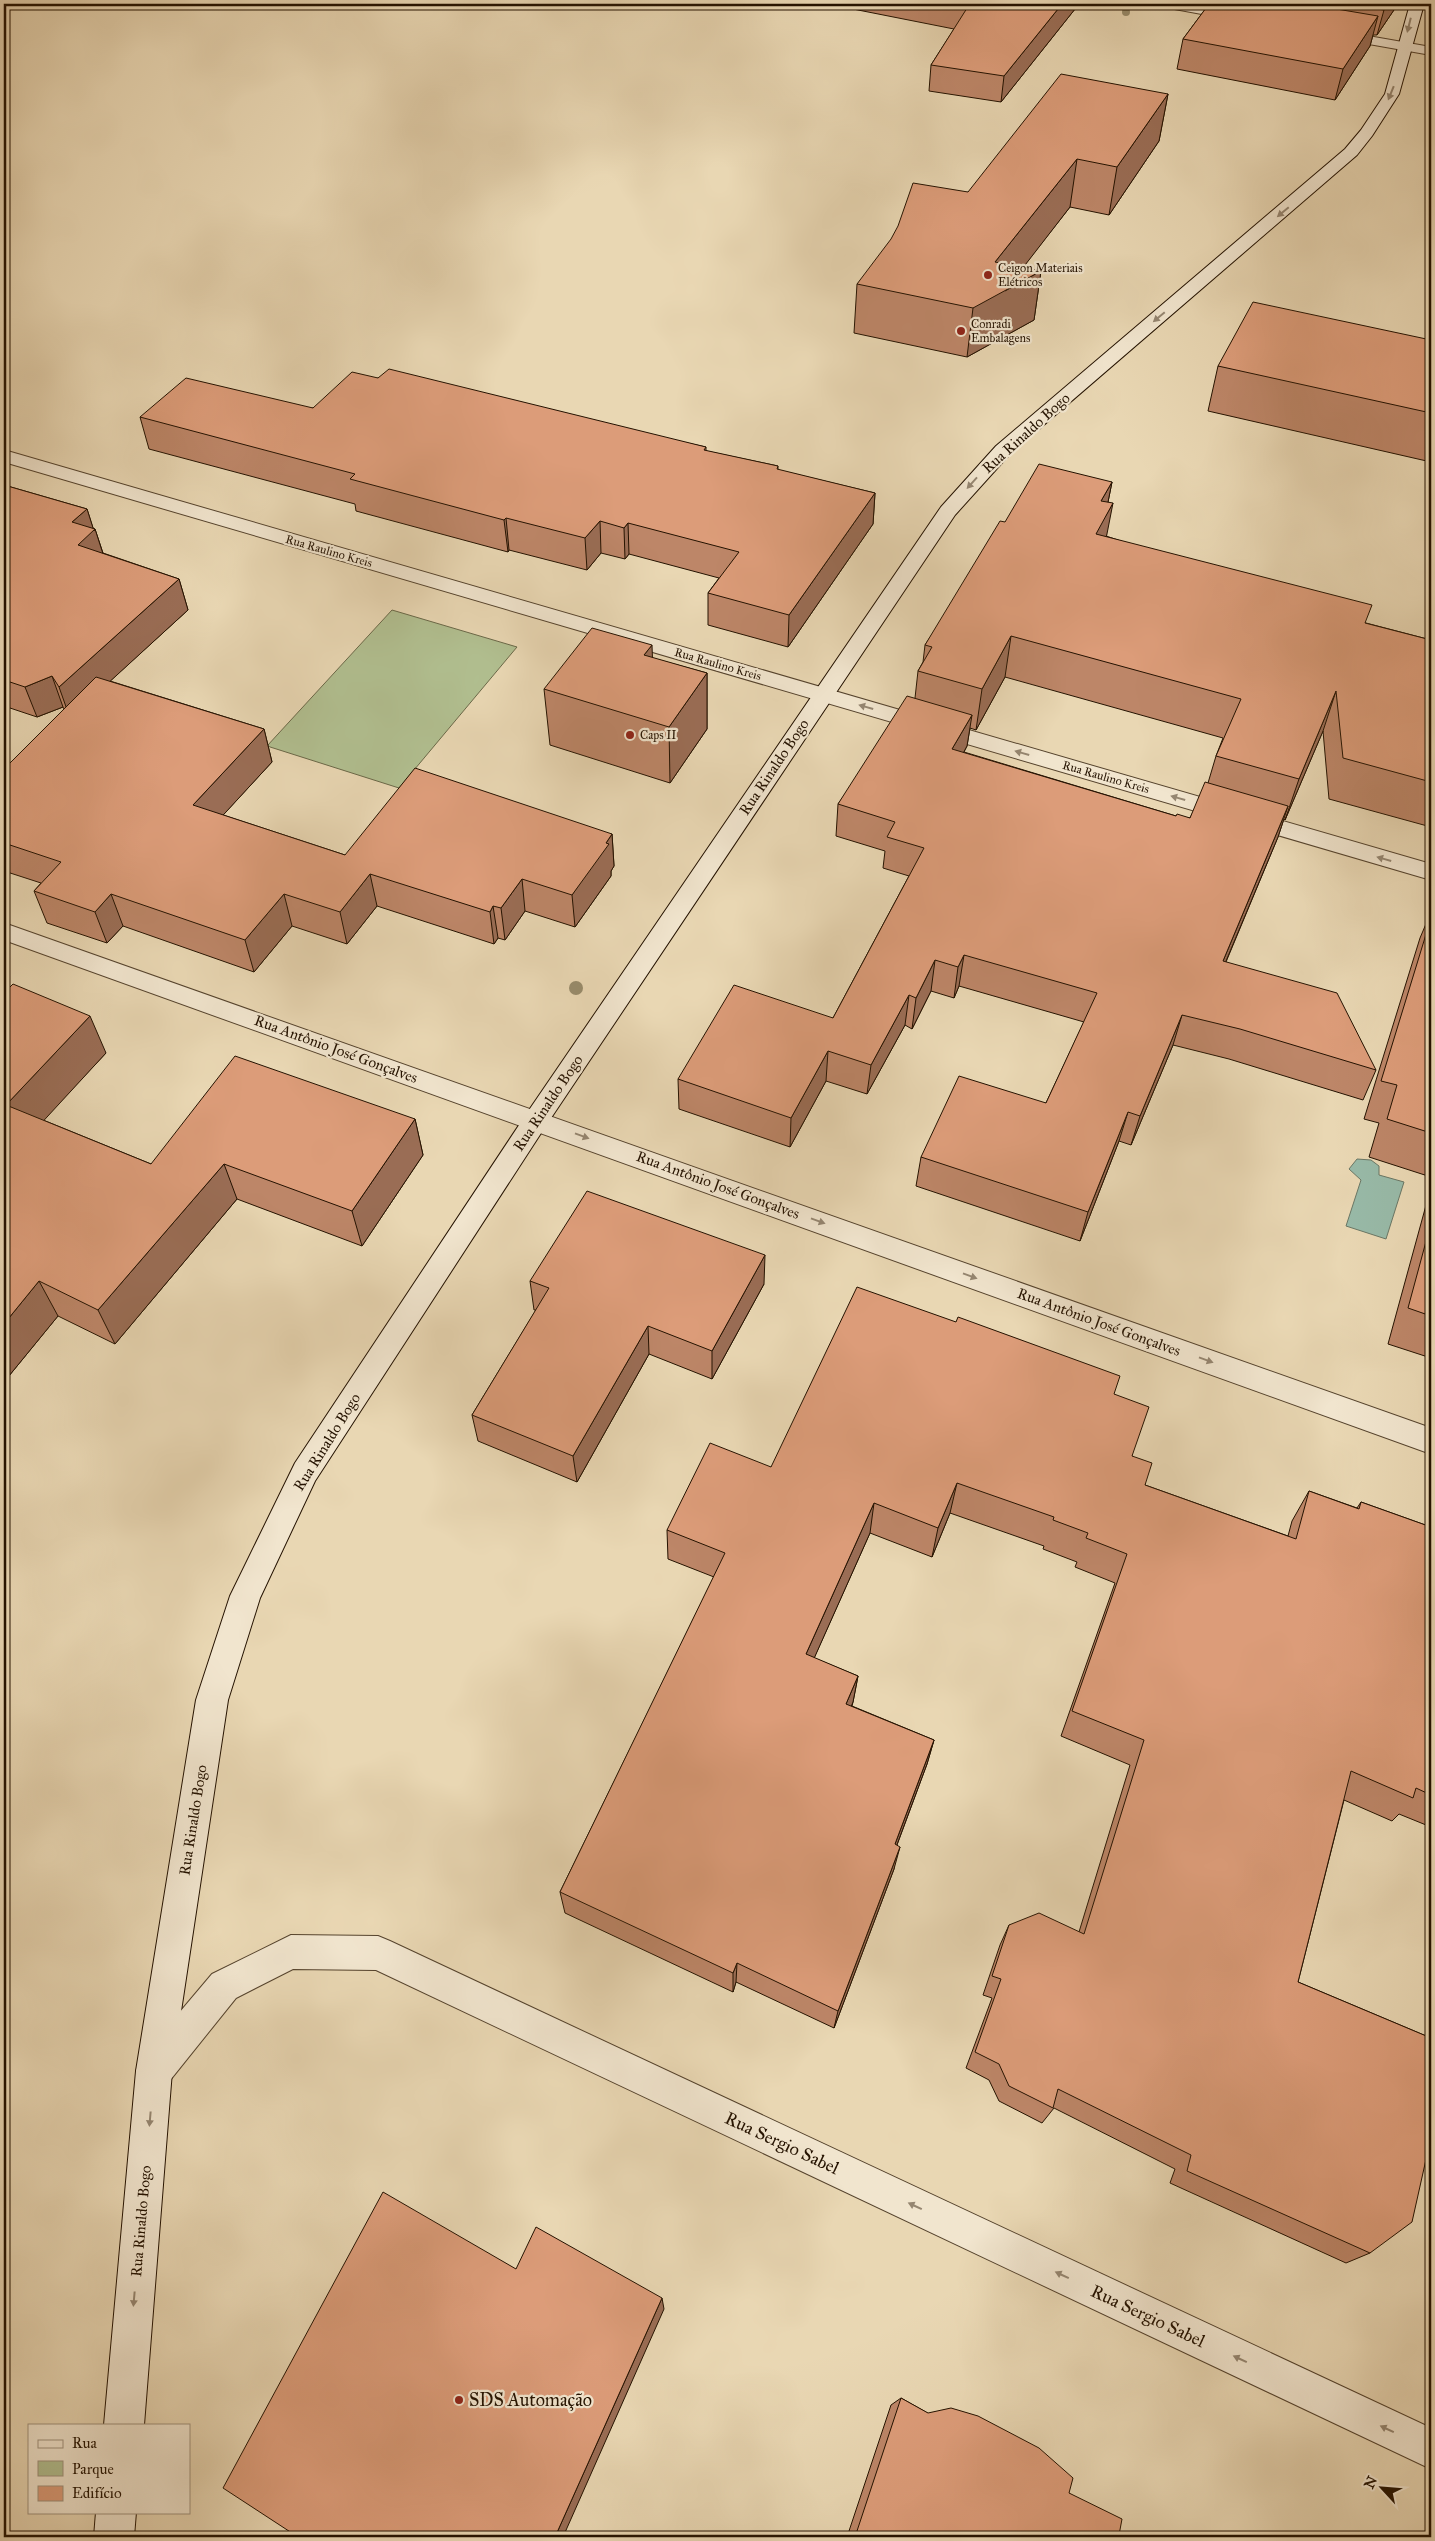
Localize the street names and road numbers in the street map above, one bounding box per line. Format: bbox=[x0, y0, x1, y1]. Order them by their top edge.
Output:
street label: Rua Rinaldo Bogo bbox=[978, 389, 1074, 477]
street label: Rua Raulino Kreis bbox=[284, 532, 374, 570]
street label: Rua Raulino Kreis bbox=[673, 645, 763, 683]
street label: Rua Rinaldo Bogo bbox=[735, 715, 813, 818]
street label: Rua Raulino Kreis bbox=[1061, 758, 1151, 796]
street label: Rua Antônio José Gonçalves bbox=[251, 1011, 420, 1088]
street label: Rua Rinaldo Bogo bbox=[509, 1051, 587, 1154]
street label: Rua Antônio José Gonçalves bbox=[633, 1147, 802, 1224]
street label: Rua Antônio José Gonçalves bbox=[1014, 1284, 1183, 1361]
street label: Rua Rinaldo Bogo bbox=[290, 1390, 364, 1494]
street label: Rua Rinaldo Bogo bbox=[175, 1763, 211, 1877]
street label: Rua Sergio Sabel bbox=[721, 2107, 843, 2180]
street label: Rua Rinaldo Bogo bbox=[127, 2164, 155, 2277]
street label: Rua Sergio Sabel bbox=[1087, 2280, 1209, 2353]

